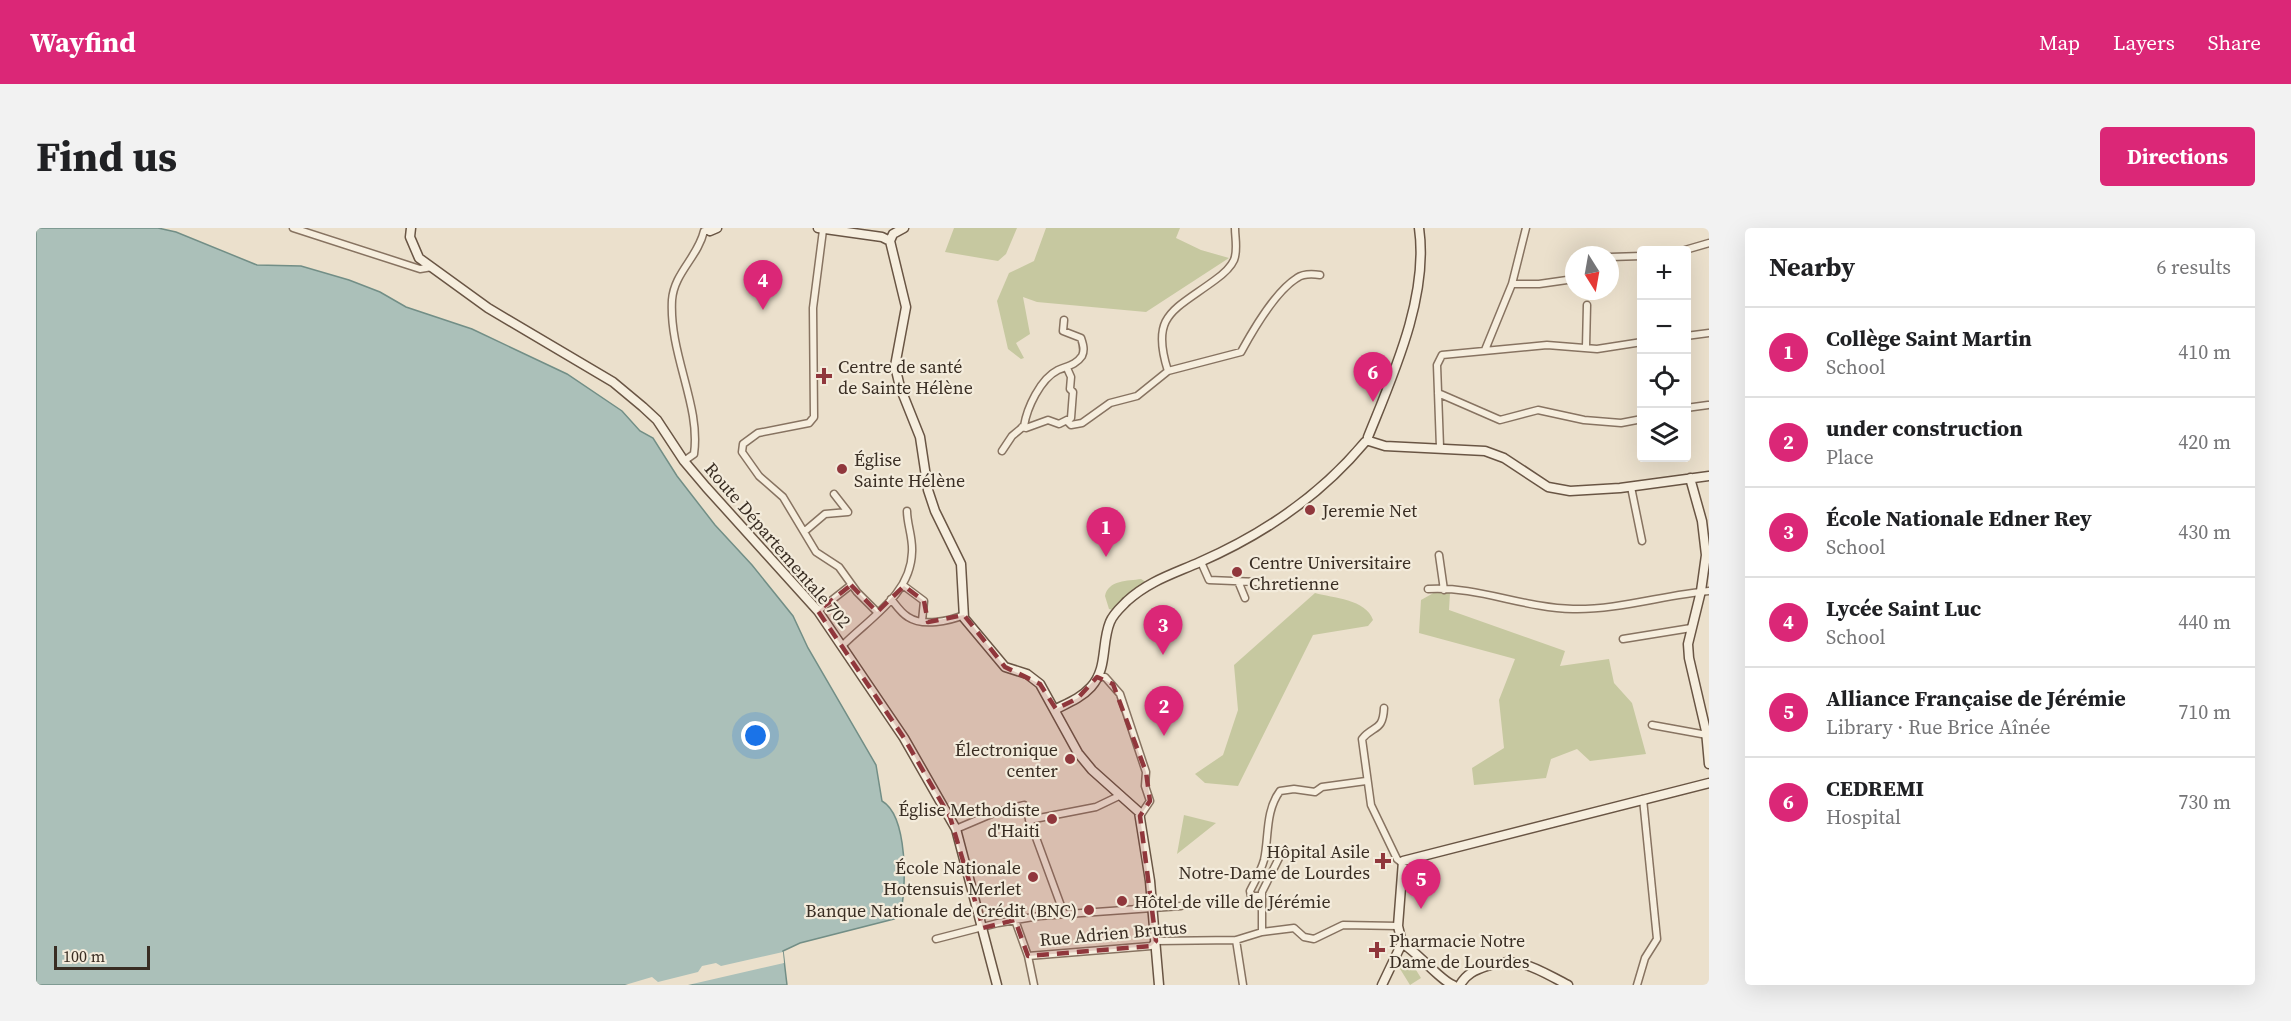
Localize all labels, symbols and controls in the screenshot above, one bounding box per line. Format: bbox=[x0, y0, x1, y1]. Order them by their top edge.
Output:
text: Wayfind bbox=[30, 23, 136, 61]
text: Map bbox=[2039, 28, 2080, 57]
text: Layers bbox=[2113, 28, 2175, 57]
text: Share bbox=[2208, 28, 2261, 57]
text: Find us bbox=[36, 127, 177, 185]
button: Directions bbox=[2100, 127, 2255, 186]
north arrow bbox=[1565, 246, 1619, 300]
map controls bbox=[1637, 246, 1691, 462]
button: + bbox=[1637, 246, 1691, 300]
text: Nearby bbox=[1769, 249, 1855, 285]
text: 6 results bbox=[2156, 253, 2231, 281]
pin: 4 bbox=[744, 260, 782, 310]
button: − bbox=[1637, 300, 1691, 354]
text: Collège Saint Martin bbox=[1826, 323, 2032, 353]
text: 1 bbox=[1783, 338, 1794, 366]
text: 410 m bbox=[2178, 338, 2231, 366]
pin: 6 bbox=[1354, 352, 1392, 402]
text: School bbox=[1826, 353, 1886, 381]
place label: Centre de santé de Sainte Hélène bbox=[838, 354, 973, 400]
button: locate bbox=[1637, 354, 1691, 408]
marker: Centre de santé de Sainte Hélène bbox=[815, 367, 833, 385]
button: layers bbox=[1637, 408, 1691, 462]
text: under construction bbox=[1826, 413, 2023, 443]
text: 2 bbox=[1783, 428, 1794, 456]
text: 420 m bbox=[2178, 428, 2231, 456]
text: Place bbox=[1826, 443, 1874, 471]
place label: Église Sainte Hélène bbox=[854, 447, 965, 493]
street label: Route Départementale 702 bbox=[699, 457, 857, 633]
marker: Église Sainte Hélène bbox=[835, 462, 849, 476]
place label: Jeremie Net bbox=[1321, 498, 1417, 523]
marker: Jeremie Net bbox=[1303, 503, 1317, 517]
text: École Nationale Edner Rey bbox=[1826, 503, 2092, 533]
pin: 1 bbox=[1086, 508, 1126, 557]
text: 3 bbox=[1783, 518, 1794, 546]
text: 430 m bbox=[2178, 518, 2231, 546]
text: School bbox=[1826, 533, 1886, 561]
place label: Centre Universitaire Chretienne bbox=[1249, 550, 1411, 596]
marker: Centre Universitaire Chretienne bbox=[1230, 565, 1244, 579]
text: Lycée Saint Luc bbox=[1826, 593, 1981, 623]
pin: 3 bbox=[1144, 606, 1182, 655]
text: 4 bbox=[1783, 608, 1794, 636]
text: 440 m bbox=[2178, 608, 2231, 636]
text: School bbox=[1826, 623, 1886, 651]
text: Alliance Française de Jérémie bbox=[1826, 683, 2126, 713]
pin: 2 bbox=[1144, 686, 1184, 736]
text: 5 bbox=[1783, 698, 1794, 726]
text: 710 m bbox=[2178, 698, 2231, 726]
text: Library · Rue Brice Aînée bbox=[1826, 713, 2050, 741]
your location bbox=[741, 721, 770, 750]
place label: Électronique center bbox=[955, 737, 1058, 783]
marker: Électronique center bbox=[1063, 752, 1077, 766]
text: CEDREMI bbox=[1826, 773, 1924, 803]
text: 6 bbox=[1783, 788, 1794, 816]
text: 730 m bbox=[2178, 788, 2231, 816]
place label: Église Methodiste d'Haiti bbox=[898, 797, 1040, 843]
text: Hospital bbox=[1826, 803, 1901, 831]
marker: Église Methodiste d'Haiti bbox=[1045, 812, 1059, 826]
place label: Hôpital Asile Notre-Dame de Lourdes bbox=[1178, 839, 1370, 885]
marker: Hôpital Asile Notre-Dame de Lourdes bbox=[1374, 852, 1392, 870]
place label: École Nationale Hotensuis Merlet bbox=[883, 855, 1021, 901]
pin: 5 bbox=[1402, 860, 1440, 909]
marker: École Nationale Hotensuis Merlet bbox=[1026, 870, 1040, 884]
place label: Hôtel de ville de Jérémie bbox=[1134, 889, 1331, 914]
marker: Hôtel de ville de Jérémie bbox=[1115, 894, 1129, 908]
place label: Banque Nationale de Crédit (BNC) bbox=[805, 898, 1077, 923]
marker: Banque Nationale de Crédit (BNC) bbox=[1082, 903, 1096, 917]
street label: Rue Adrien Brutus bbox=[1038, 914, 1188, 952]
place label: Pharmacie Notre Dame de Lourdes bbox=[1389, 928, 1530, 974]
scale bar bbox=[54, 943, 150, 970]
marker: Pharmacie Notre Dame de Lourdes bbox=[1370, 943, 1384, 957]
text: 100 m bbox=[63, 945, 105, 967]

